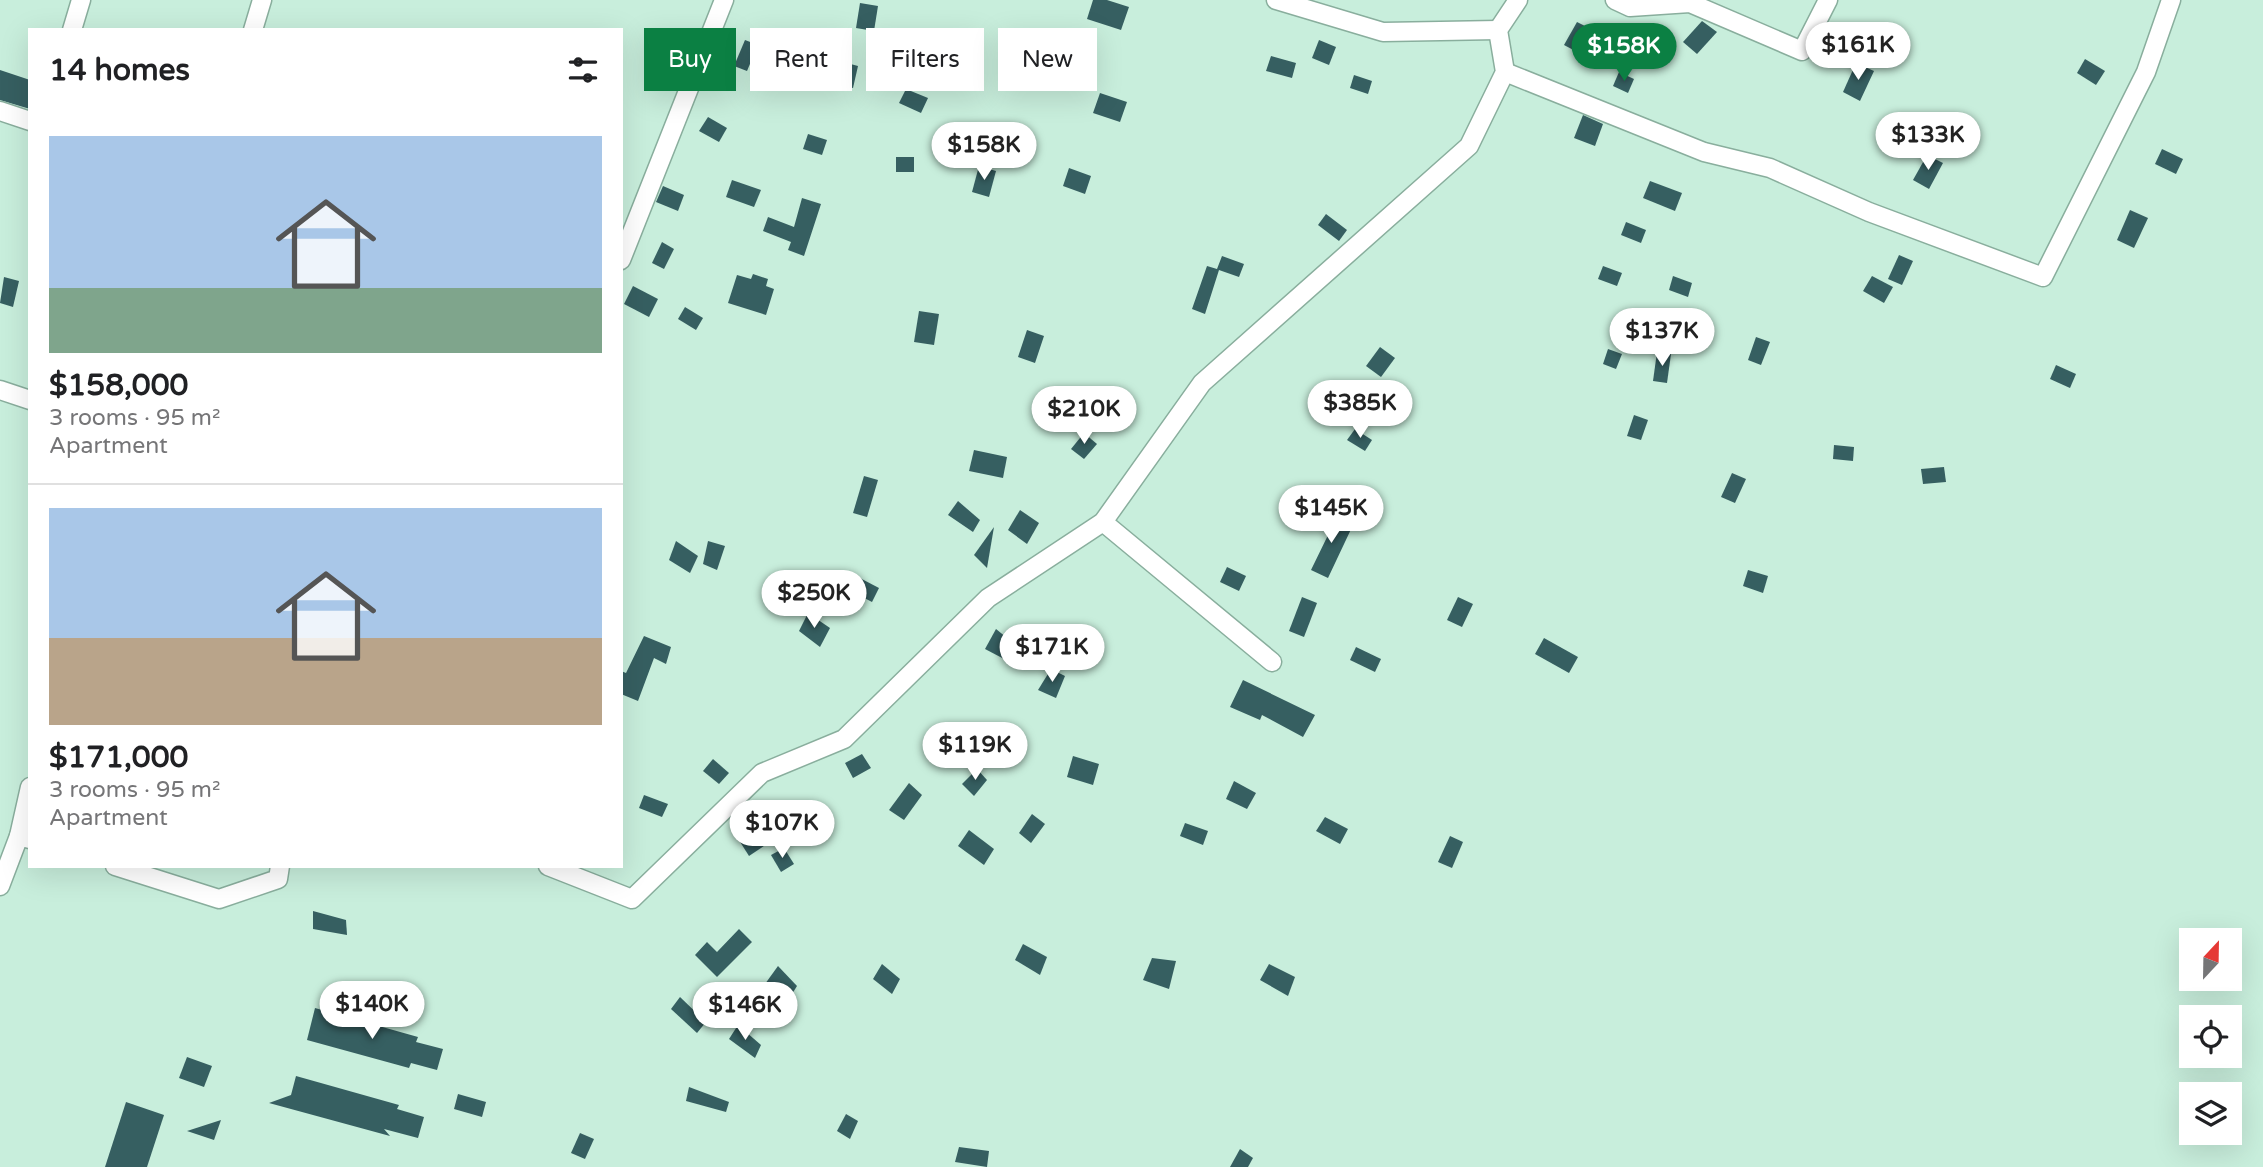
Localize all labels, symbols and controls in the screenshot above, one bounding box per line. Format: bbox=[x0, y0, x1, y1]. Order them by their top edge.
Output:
pin: $161K bbox=[1809, 22, 1907, 82]
pin: $158K bbox=[1575, 24, 1673, 83]
chip: Buy bbox=[644, 28, 736, 91]
chip: Rent bbox=[750, 28, 852, 91]
chip: Filters bbox=[866, 28, 984, 91]
chip: New bbox=[998, 28, 1097, 91]
text: $161K bbox=[1822, 31, 1894, 59]
text: $158K bbox=[1588, 32, 1660, 60]
icon: filters bbox=[564, 51, 602, 89]
text: 14 homes bbox=[49, 52, 190, 89]
pin: $133K bbox=[1879, 113, 1977, 172]
text: $133K bbox=[1892, 121, 1964, 149]
pin: $158K bbox=[935, 122, 1033, 182]
text: $158K bbox=[948, 131, 1020, 159]
icon: home bbox=[263, 181, 389, 307]
pin: $137K bbox=[1613, 308, 1711, 368]
text: $137K bbox=[1626, 317, 1698, 345]
text: $158,000 bbox=[49, 367, 188, 404]
pin: $385K bbox=[1311, 380, 1409, 440]
pin: $210K bbox=[1035, 386, 1133, 446]
text: $385K bbox=[1324, 389, 1396, 417]
text: $210K bbox=[1048, 395, 1120, 423]
text: 3 rooms · 95 m² bbox=[49, 404, 220, 432]
text: Apartment bbox=[49, 432, 168, 460]
pin: $145K bbox=[1282, 486, 1380, 545]
text: $145K bbox=[1295, 494, 1367, 522]
icon: home bbox=[263, 553, 389, 679]
pin: $250K bbox=[765, 570, 863, 630]
text: $250K bbox=[778, 579, 850, 607]
pin: $171K bbox=[1003, 624, 1101, 684]
text: $171K bbox=[1016, 633, 1088, 661]
pin: $119K bbox=[926, 722, 1024, 782]
text: $119K bbox=[939, 731, 1011, 759]
text: $171,000 bbox=[49, 739, 188, 776]
text: 3 rooms · 95 m² bbox=[49, 776, 220, 804]
pin: $107K bbox=[733, 800, 831, 860]
text: Apartment bbox=[49, 804, 168, 832]
text: $107K bbox=[746, 809, 818, 837]
north arrow bbox=[2179, 928, 2242, 990]
map controls bbox=[2179, 928, 2242, 1145]
pin: $140K bbox=[323, 982, 421, 1041]
pin: $146K bbox=[696, 982, 794, 1042]
text: $140K bbox=[336, 990, 408, 1018]
text: $146K bbox=[709, 991, 781, 1019]
button: locate bbox=[2179, 1005, 2242, 1068]
button: layers bbox=[2179, 1082, 2242, 1145]

